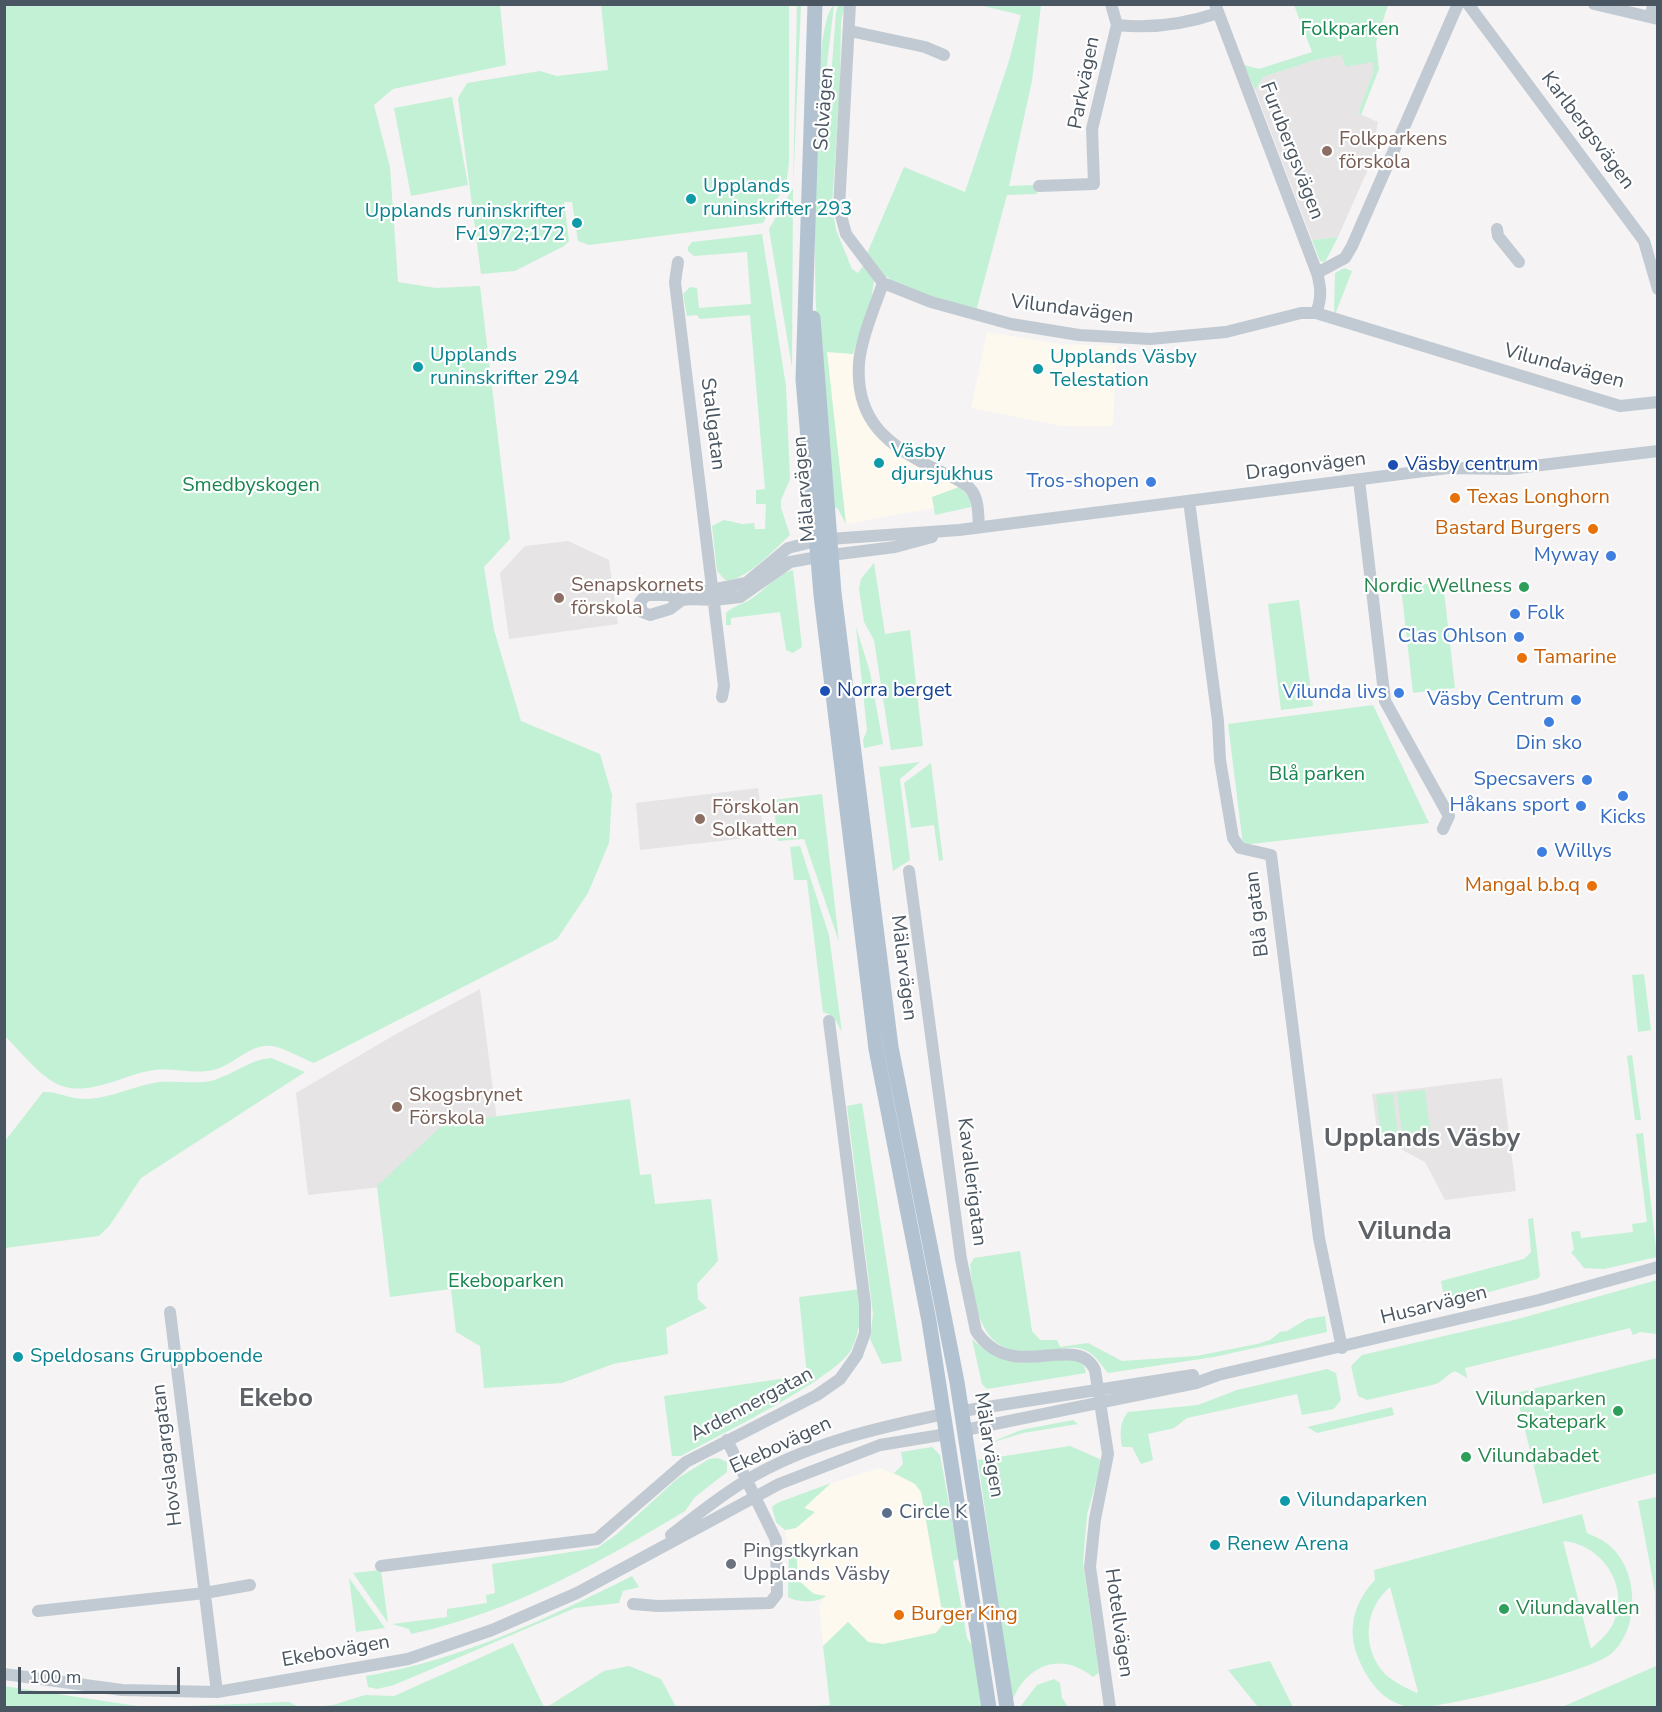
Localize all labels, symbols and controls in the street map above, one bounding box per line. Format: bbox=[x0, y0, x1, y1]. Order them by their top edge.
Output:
park label: Folkparken bbox=[1301, 18, 1399, 42]
street label: Parkvägen bbox=[1064, 35, 1106, 131]
street label: Solvägen bbox=[810, 66, 840, 152]
street label: Karlbergsvägen bbox=[1535, 67, 1639, 195]
street label: Furubergsvägen bbox=[1254, 79, 1328, 223]
place label: Folkparkens förskola bbox=[1339, 128, 1447, 175]
marker: Folkparkens förskola bbox=[1320, 144, 1334, 158]
place label: Upplands runinskrifter 293 bbox=[703, 175, 852, 222]
marker: Upplands runinskrifter 293 bbox=[684, 192, 698, 206]
place label: Upplands runinskrifter Fv1972;172 bbox=[365, 200, 565, 247]
marker: Upplands runinskrifter Fv1972;172 bbox=[570, 216, 584, 230]
street label: Vilundavägen bbox=[1009, 291, 1135, 329]
street label: Vilundavägen bbox=[1501, 339, 1627, 395]
place label: Upplands runinskrifter 294 bbox=[430, 344, 579, 391]
place label: Upplands Väsby Telestation bbox=[1050, 346, 1197, 393]
marker: Upplands runinskrifter 294 bbox=[411, 360, 425, 374]
marker: Upplands Väsby Telestation bbox=[1031, 362, 1045, 376]
street label: Stallgatan bbox=[694, 376, 730, 472]
street label: Mälarvägen bbox=[788, 435, 822, 543]
place label: Väsby djursjukhus bbox=[891, 440, 993, 487]
street label: Dragonvägen bbox=[1244, 448, 1368, 486]
place label: Väsby centrum bbox=[1405, 453, 1538, 477]
marker: Väsby djursjukhus bbox=[872, 456, 886, 470]
marker: Väsby centrum bbox=[1386, 458, 1400, 472]
place label: Tros-shopen bbox=[1026, 470, 1139, 494]
park label: Smedbyskogen bbox=[182, 474, 320, 498]
marker: Tros-shopen bbox=[1144, 475, 1158, 489]
place label: Texas Longhorn bbox=[1467, 486, 1610, 510]
marker: Texas Longhorn bbox=[1448, 491, 1462, 505]
place label: Bastard Burgers bbox=[1435, 517, 1581, 541]
marker: Bastard Burgers bbox=[1586, 522, 1600, 536]
place label: Myway bbox=[1534, 544, 1599, 568]
marker: Myway bbox=[1604, 549, 1618, 563]
place label: Senapskornets förskola bbox=[571, 574, 704, 621]
place label: Nordic Wellness bbox=[1364, 575, 1512, 599]
marker: Nordic Wellness bbox=[1517, 580, 1531, 594]
marker: Senapskornets förskola bbox=[552, 591, 566, 605]
place label: Folk bbox=[1527, 602, 1565, 626]
marker: Folk bbox=[1508, 607, 1522, 621]
place label: Clas Ohlson bbox=[1398, 625, 1507, 649]
marker: Clas Ohlson bbox=[1512, 630, 1526, 644]
place label: Tamarine bbox=[1534, 646, 1617, 670]
marker: Tamarine bbox=[1515, 651, 1529, 665]
place label: Norra berget bbox=[837, 679, 952, 703]
place label: Vilunda livs bbox=[1282, 681, 1387, 705]
marker: Norra berget bbox=[818, 684, 832, 698]
marker: Vilunda livs bbox=[1392, 686, 1406, 700]
place label: Väsby Centrum bbox=[1427, 688, 1564, 712]
marker: Väsby Centrum bbox=[1569, 693, 1583, 707]
marker: Din sko bbox=[1542, 715, 1556, 729]
place label: Din sko bbox=[1516, 732, 1582, 756]
park label: Blå parken bbox=[1269, 763, 1365, 787]
place label: Specsavers bbox=[1474, 768, 1575, 792]
marker: Specsavers bbox=[1580, 773, 1594, 787]
marker: Kicks bbox=[1616, 789, 1630, 803]
place label: Håkans sport bbox=[1449, 794, 1569, 818]
place label: Förskolan Solkatten bbox=[712, 796, 799, 843]
marker: Håkans sport bbox=[1574, 799, 1588, 813]
place label: Kicks bbox=[1600, 806, 1646, 830]
marker: Förskolan Solkatten bbox=[693, 812, 707, 826]
place label: Willys bbox=[1554, 840, 1612, 864]
marker: Willys bbox=[1535, 845, 1549, 859]
street label: Blå gatan bbox=[1241, 870, 1275, 958]
place label: Mangal b.b.q bbox=[1465, 874, 1580, 898]
marker: Mangal b.b.q bbox=[1585, 879, 1599, 893]
street label: Mälarvägen bbox=[885, 914, 921, 1022]
place label: Skogsbrynet Förskola bbox=[409, 1084, 522, 1131]
marker: Skogsbrynet Förskola bbox=[390, 1100, 404, 1114]
street label: Kavallerigatan bbox=[951, 1116, 991, 1248]
district label: Upplands Väsby bbox=[1324, 1124, 1520, 1156]
district label: Vilunda bbox=[1358, 1217, 1452, 1249]
park label: Ekeboparken bbox=[448, 1270, 564, 1294]
street label: Husarvägen bbox=[1378, 1281, 1490, 1331]
place label: Speldosans Gruppboende bbox=[30, 1345, 263, 1369]
marker: Speldosans Gruppboende bbox=[11, 1350, 25, 1364]
street label: Ardennergatan bbox=[687, 1363, 817, 1447]
street label: Hovslagargatan bbox=[147, 1383, 189, 1527]
district label: Ekebo bbox=[239, 1384, 313, 1416]
place label: Vilundaparken Skatepark bbox=[1476, 1388, 1606, 1435]
street label: Mälarvägen bbox=[968, 1391, 1008, 1499]
marker: Vilundaparken Skatepark bbox=[1611, 1404, 1625, 1418]
street label: Ekebovägen bbox=[726, 1412, 836, 1480]
place label: Vilundabadet bbox=[1478, 1445, 1599, 1469]
marker: Vilundabadet bbox=[1459, 1450, 1473, 1464]
place label: Vilundaparken bbox=[1297, 1489, 1427, 1513]
marker: Vilundaparken bbox=[1278, 1494, 1292, 1508]
place label: Circle K bbox=[899, 1501, 967, 1525]
marker: Circle K bbox=[880, 1506, 894, 1520]
place label: Renew Arena bbox=[1227, 1533, 1349, 1557]
marker: Renew Arena bbox=[1208, 1538, 1222, 1552]
place label: Pingstkyrkan Upplands Väsby bbox=[743, 1540, 890, 1587]
marker: Pingstkyrkan Upplands Väsby bbox=[724, 1557, 738, 1571]
street label: Hotellvägen bbox=[1098, 1567, 1138, 1679]
place label: Vilundavallen bbox=[1516, 1597, 1640, 1621]
marker: Vilundavallen bbox=[1497, 1602, 1511, 1616]
place label: Burger King bbox=[911, 1603, 1018, 1627]
marker: Burger King bbox=[892, 1608, 906, 1622]
street label: Ekebovägen bbox=[280, 1631, 392, 1673]
scale bar bbox=[21, 1655, 183, 1693]
text: 100 m bbox=[29, 1665, 81, 1689]

